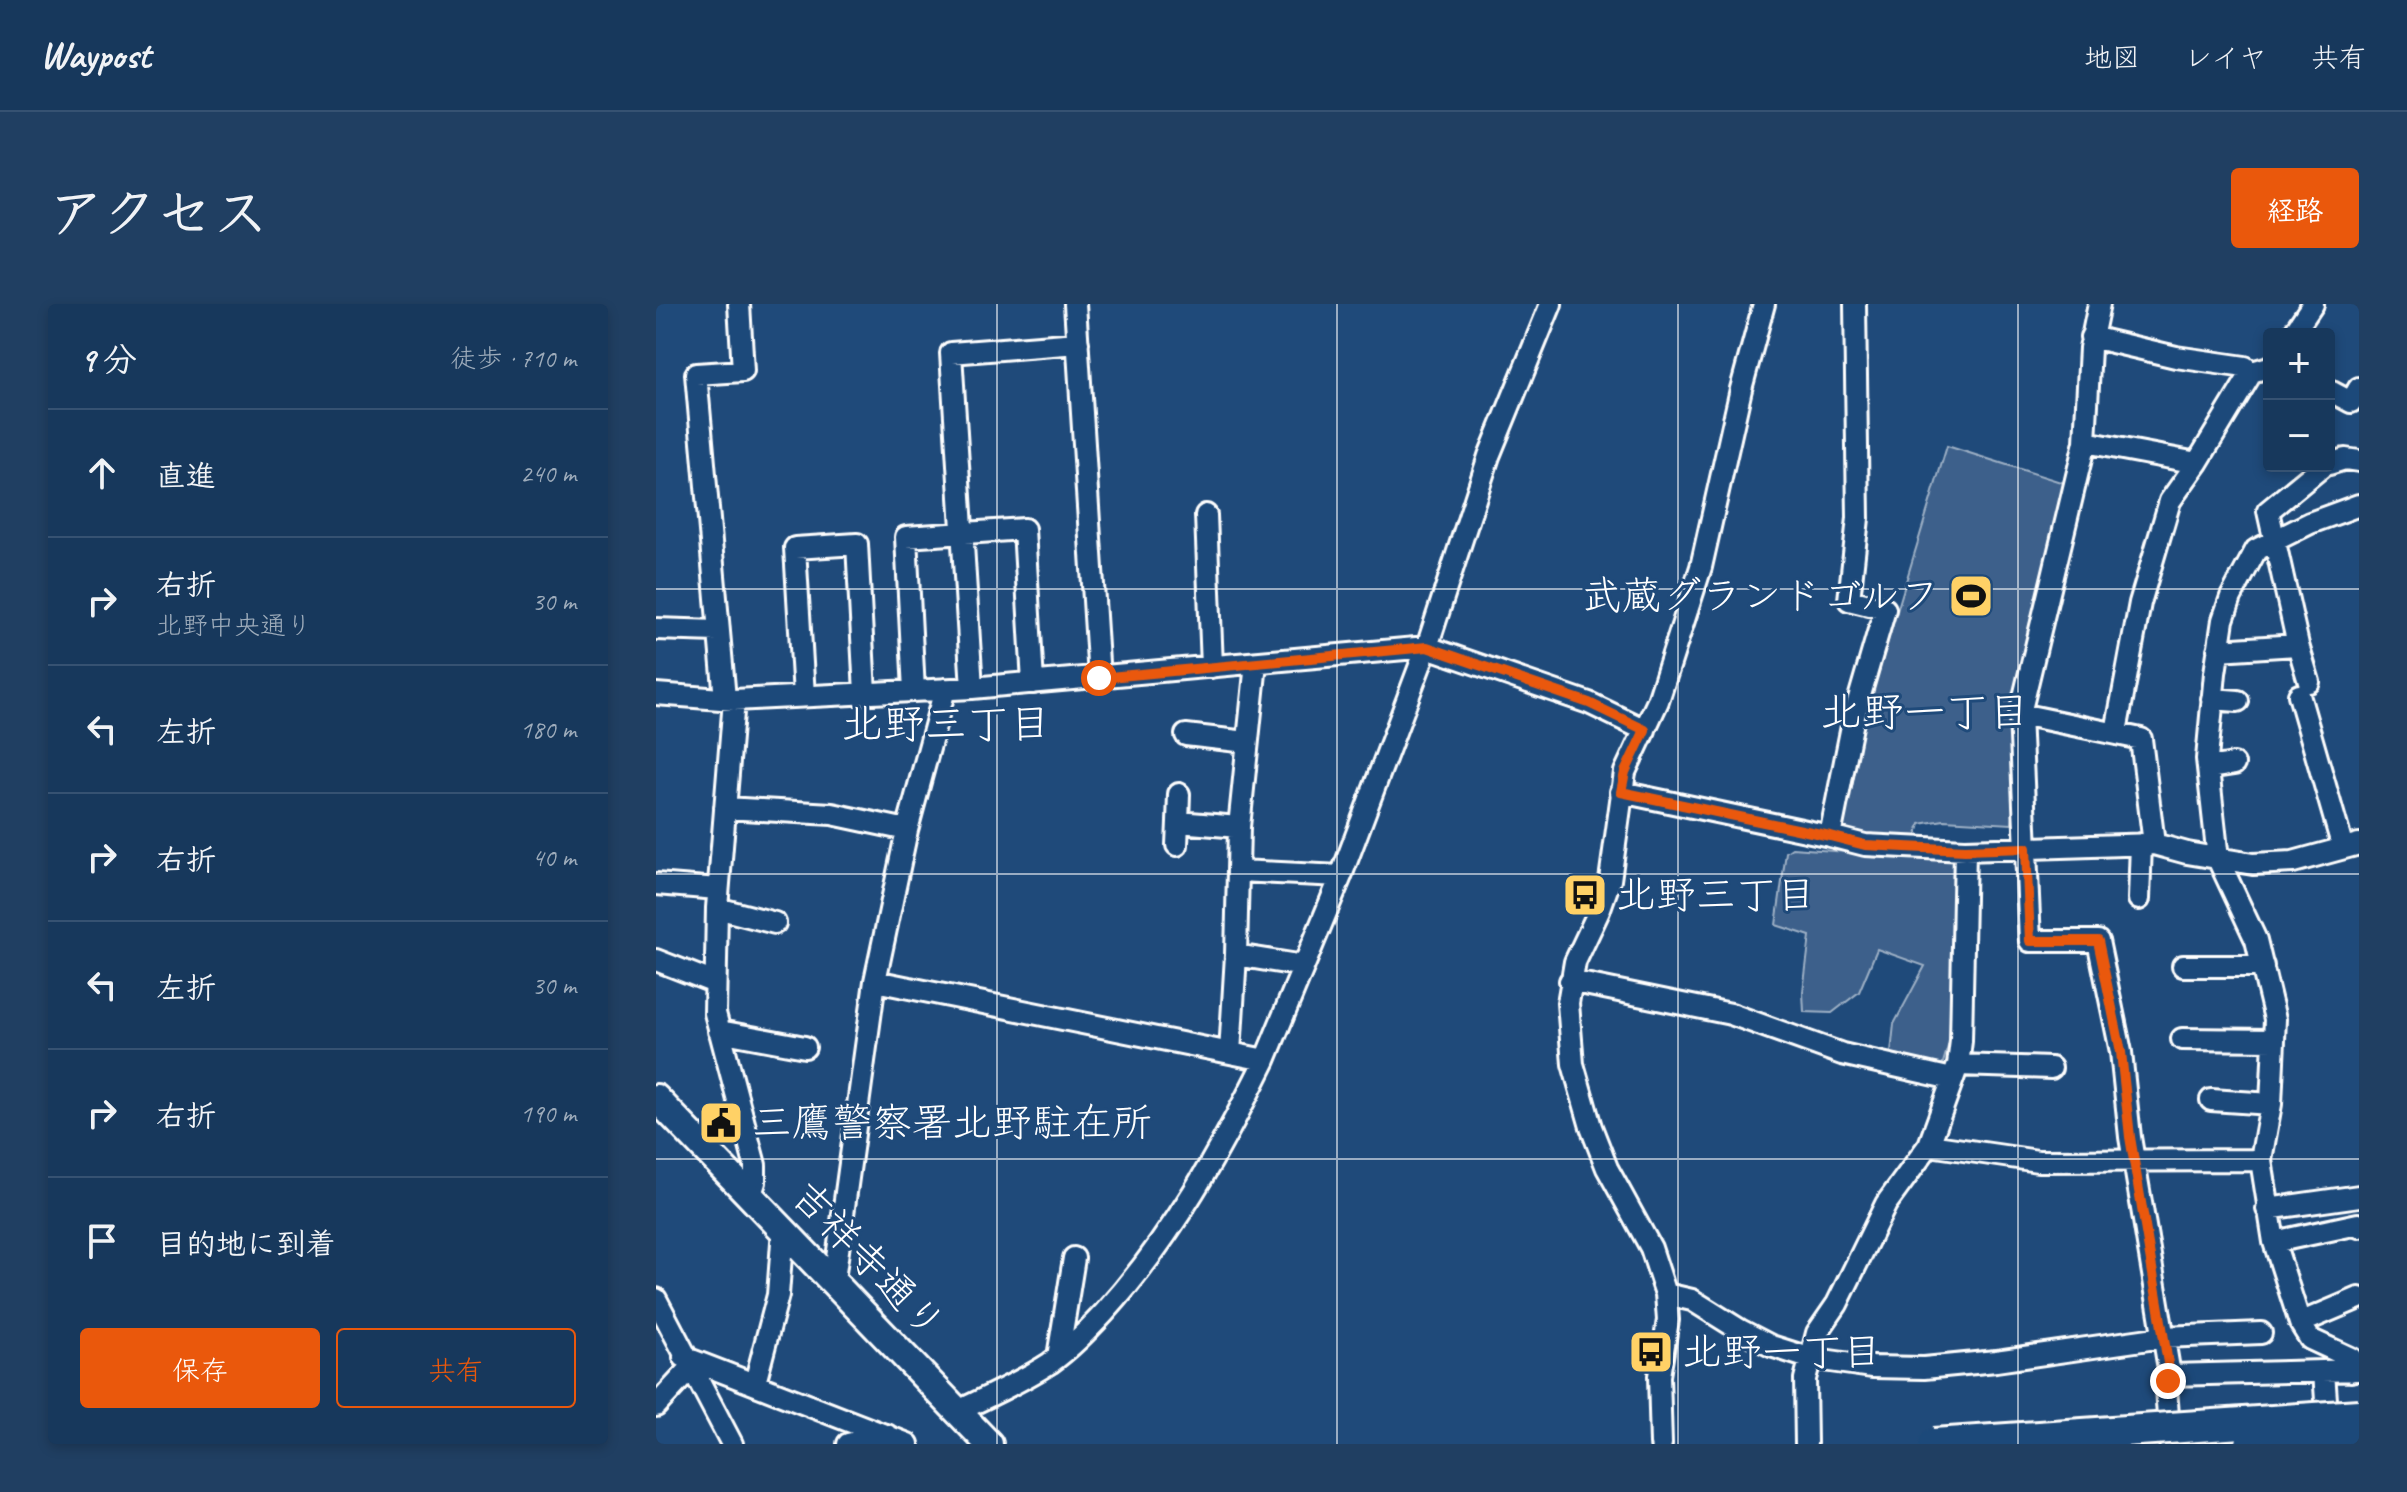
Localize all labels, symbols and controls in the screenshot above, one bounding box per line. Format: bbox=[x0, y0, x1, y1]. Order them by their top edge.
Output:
text: Waypost bbox=[40, 32, 151, 79]
text: 地図 bbox=[2084, 40, 2140, 75]
text: レイヤ bbox=[2184, 40, 2267, 75]
text: 共有 bbox=[2311, 40, 2367, 75]
button: 経路 bbox=[2231, 168, 2359, 248]
text: アクセス bbox=[48, 178, 269, 249]
map controls bbox=[2263, 328, 2335, 472]
button: + bbox=[2263, 328, 2335, 400]
text: 9 分 bbox=[80, 338, 137, 381]
text: 徒歩 · 710 m bbox=[451, 342, 576, 375]
button: − bbox=[2263, 400, 2335, 472]
icon: ahead bbox=[80, 451, 124, 495]
text: 直進 bbox=[156, 457, 216, 495]
text: 240 m bbox=[520, 457, 576, 490]
text: 右折 bbox=[156, 566, 216, 604]
place label: 武蔵グランドゴルフ bbox=[1582, 571, 1940, 621]
sports icon: 武蔵グランドゴルフ bbox=[1947, 572, 1995, 620]
icon: right bbox=[80, 579, 124, 623]
text: 30 m bbox=[532, 585, 576, 618]
text: 北野中央通り bbox=[156, 609, 312, 642]
route start bbox=[1081, 660, 1117, 696]
district label: 北野一丁目 bbox=[1820, 686, 2030, 739]
district label: 北野三丁目 bbox=[841, 698, 1051, 751]
icon: left bbox=[80, 707, 124, 751]
text: 左折 bbox=[156, 713, 216, 751]
text: 180 m bbox=[520, 713, 576, 746]
icon: right bbox=[80, 835, 124, 879]
text: 右折 bbox=[156, 841, 216, 879]
text: 40 m bbox=[532, 841, 576, 874]
place label: 北野三丁目 bbox=[1616, 870, 1816, 920]
bus stop icon: 北野三丁目 bbox=[1561, 871, 1609, 919]
icon: left bbox=[80, 963, 124, 1007]
text: 左折 bbox=[156, 969, 216, 1007]
text: 30 m bbox=[532, 969, 576, 1002]
icon: right bbox=[80, 1091, 124, 1135]
text: 右折 bbox=[156, 1097, 216, 1135]
text: 190 m bbox=[520, 1097, 576, 1130]
place label: 三鷹警察署北野駐在所 bbox=[752, 1098, 1152, 1148]
public building icon: 三鷹警察署北野駐在所 bbox=[697, 1099, 745, 1147]
street label: 吉祥寺通り bbox=[781, 1171, 955, 1349]
icon: arrive bbox=[80, 1219, 124, 1263]
text: 目的地に到着 bbox=[156, 1225, 336, 1263]
place label: 北野一丁目 bbox=[1682, 1327, 1882, 1377]
button: 保存 bbox=[80, 1328, 320, 1408]
button: 共有 bbox=[336, 1328, 576, 1408]
bus stop icon: 北野一丁目 bbox=[1627, 1328, 1675, 1376]
route end bbox=[2150, 1363, 2186, 1399]

